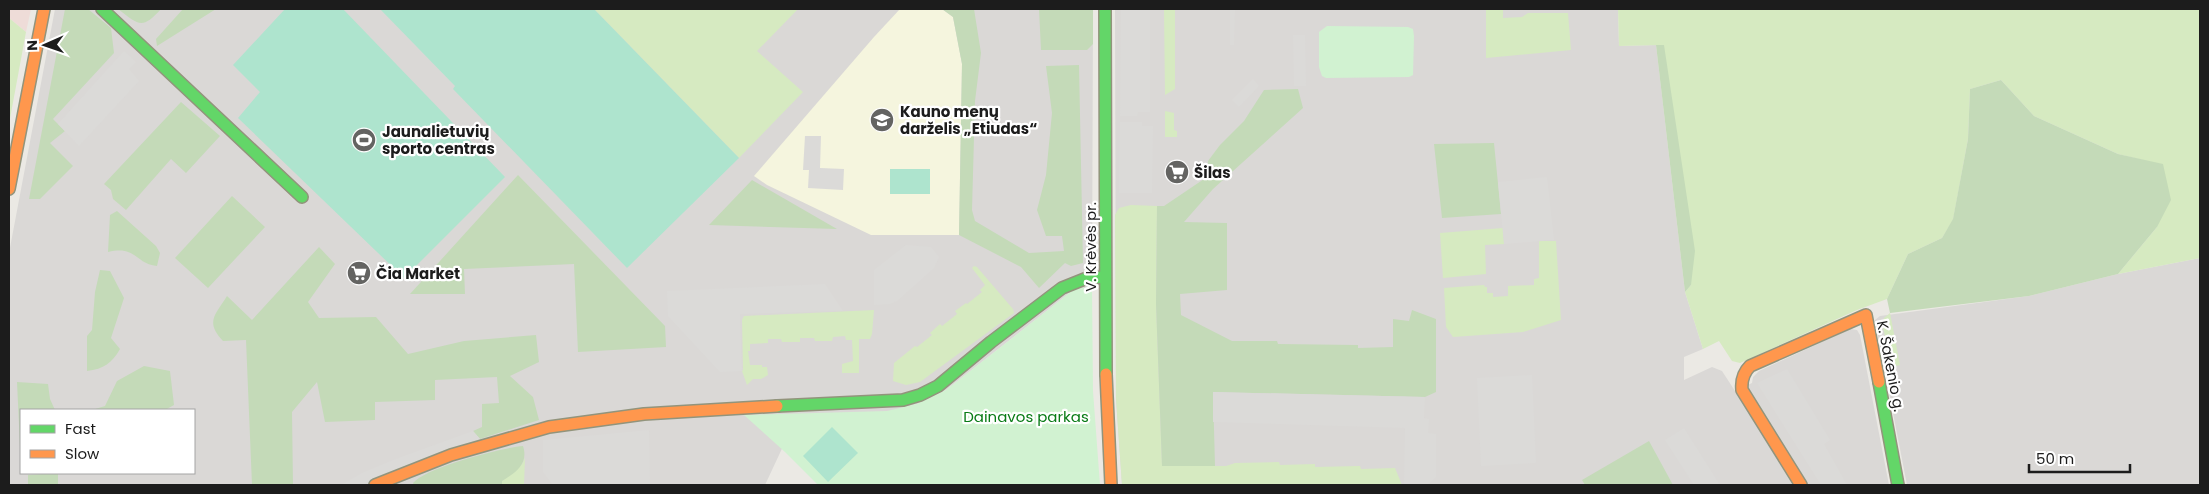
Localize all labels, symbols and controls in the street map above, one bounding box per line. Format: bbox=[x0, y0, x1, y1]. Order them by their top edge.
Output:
north arrow bbox=[20, 20, 70, 70]
text: N bbox=[22, 40, 42, 51]
place label: Kauno menų darželis „Etiudas“ bbox=[900, 101, 1037, 139]
school or university icon: Kauno menų darželis „Etiudas“ bbox=[869, 107, 895, 133]
place label: Jaunalietuvių sporto centras bbox=[382, 121, 495, 159]
sports icon: Jaunalietuvių sporto centras bbox=[351, 127, 377, 153]
supermarket icon: Šilas bbox=[1164, 159, 1190, 185]
place label: Šilas bbox=[1194, 162, 1231, 183]
street label: V. Krėvės pr. bbox=[1080, 202, 1101, 292]
supermarket icon: Čia Market bbox=[346, 260, 372, 286]
place label: Čia Market bbox=[376, 263, 460, 284]
street label: K. Šakenio g. bbox=[1872, 319, 1910, 413]
park label: Dainavos parkas bbox=[963, 406, 1089, 427]
legend bbox=[20, 409, 195, 474]
text: Fast bbox=[65, 418, 96, 439]
scale bar bbox=[2029, 442, 2130, 474]
text: Slow bbox=[65, 443, 100, 464]
text: 50 m bbox=[2036, 448, 2074, 469]

